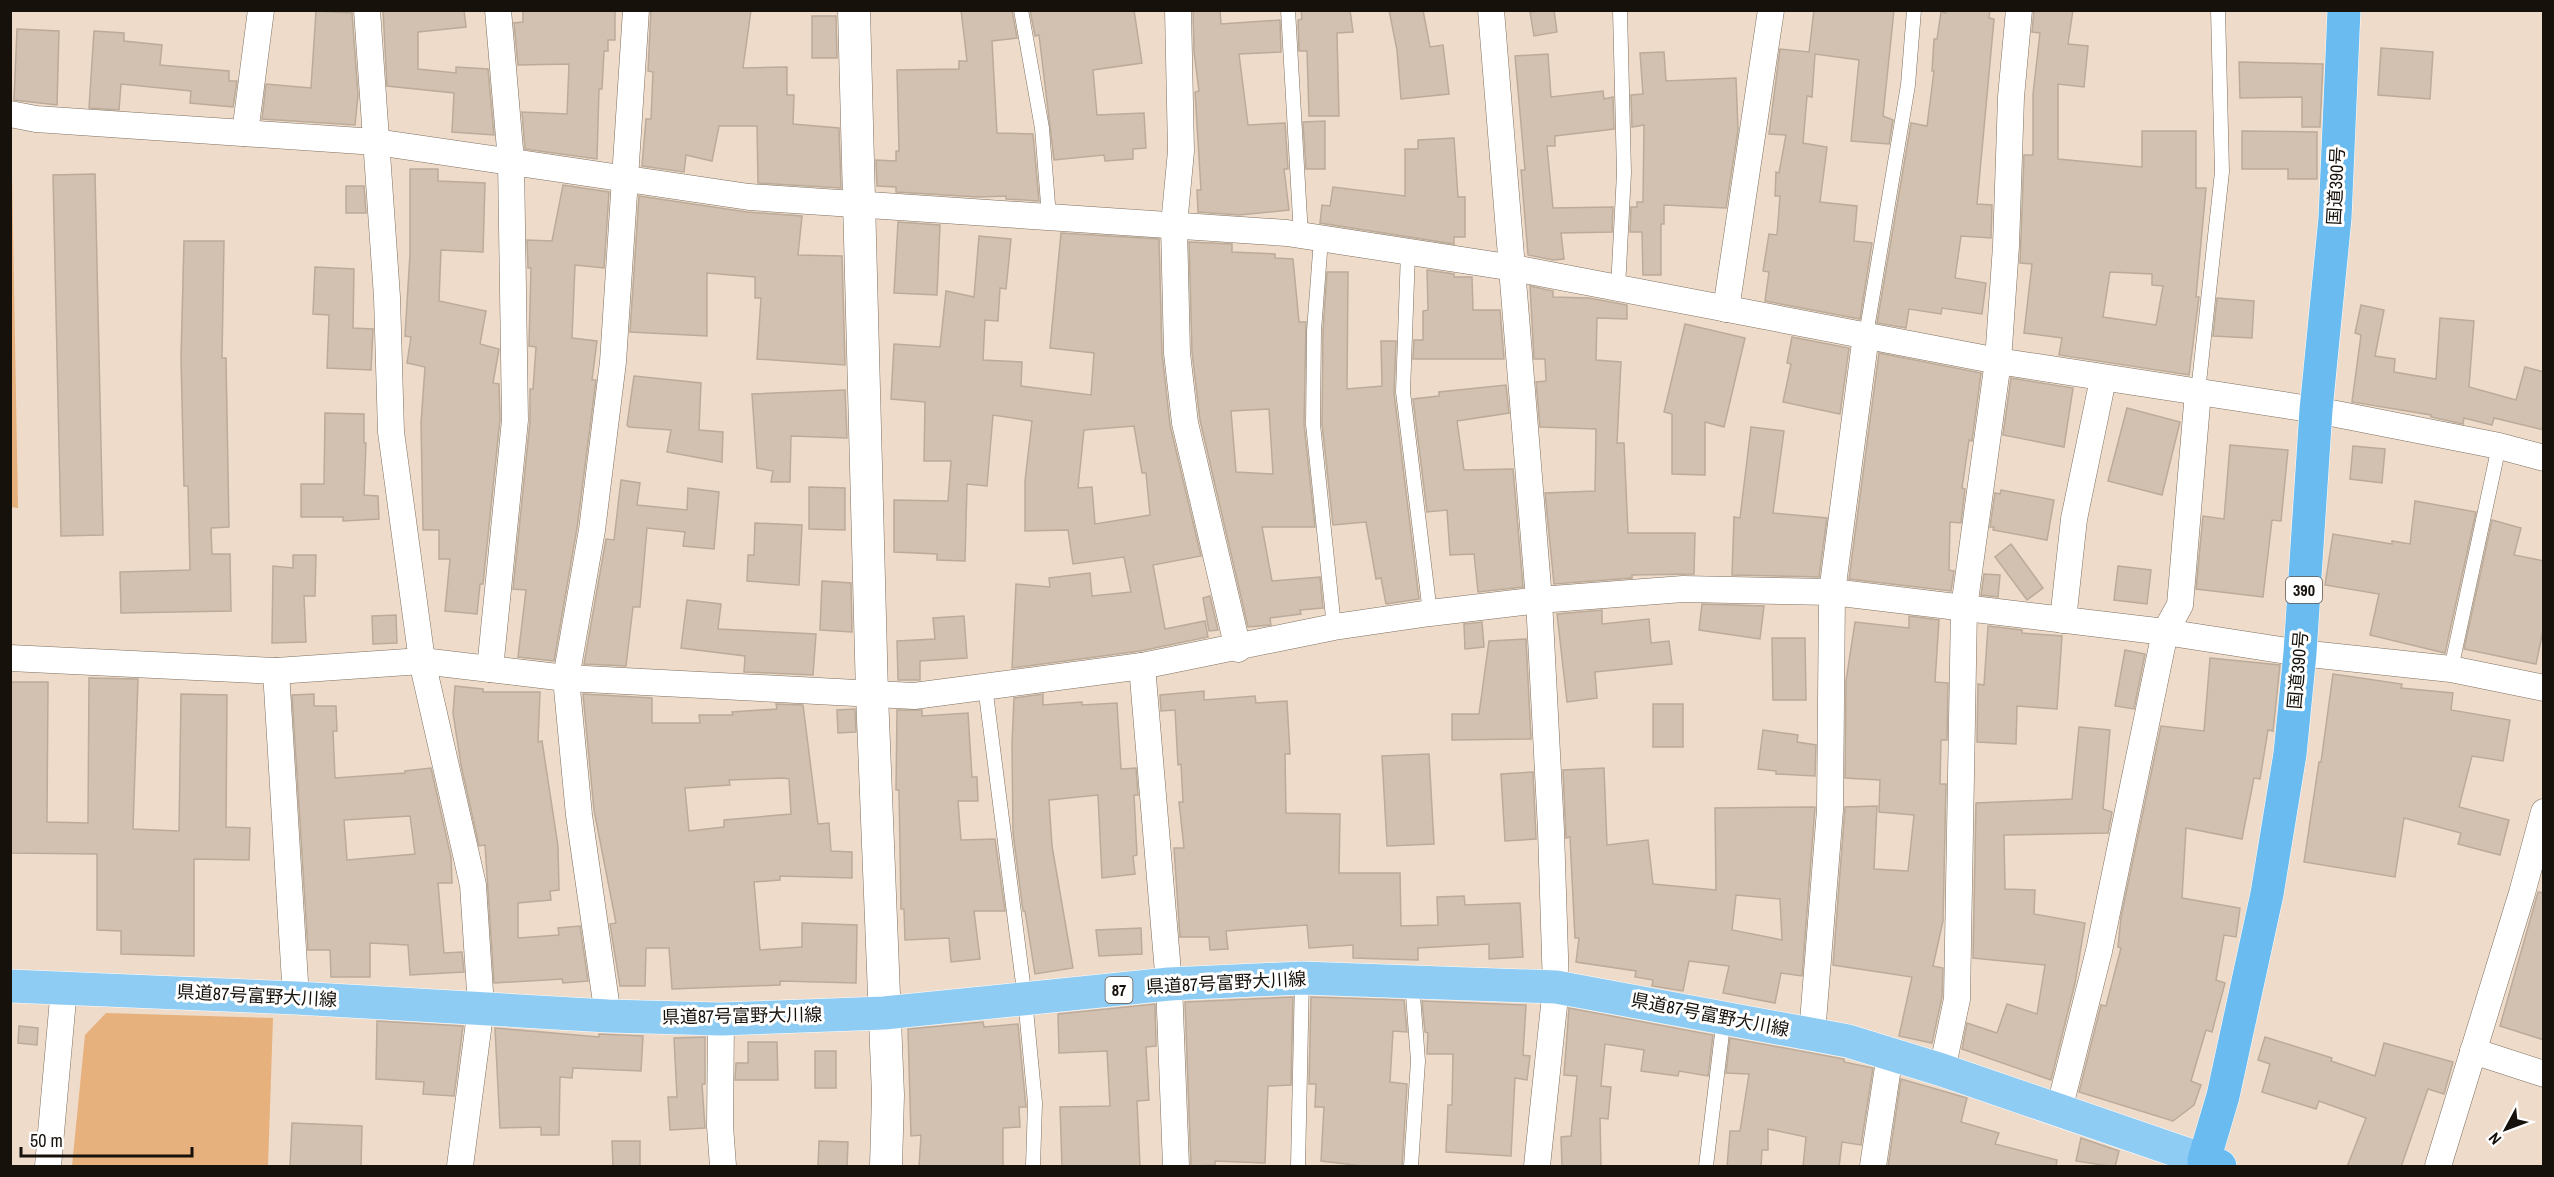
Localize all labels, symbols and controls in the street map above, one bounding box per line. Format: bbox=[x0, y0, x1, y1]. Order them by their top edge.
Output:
street label: 国道390号 bbox=[2321, 146, 2350, 226]
road number: 390 bbox=[2286, 577, 2322, 603]
street label: 国道390号 bbox=[2282, 630, 2313, 710]
street label: 県道87号富野大川線 bbox=[1145, 966, 1307, 999]
road number: 87 bbox=[1106, 977, 1132, 1003]
street label: 県道87号富野大川線 bbox=[176, 979, 338, 1012]
street label: 県道87号富野大川線 bbox=[1629, 987, 1791, 1042]
street label: 県道87号富野大川線 bbox=[662, 1002, 822, 1029]
north arrow bbox=[2476, 1099, 2536, 1159]
scale bar bbox=[21, 1120, 192, 1158]
text: 50 m bbox=[30, 1128, 63, 1153]
text: N bbox=[2483, 1128, 2506, 1150]

